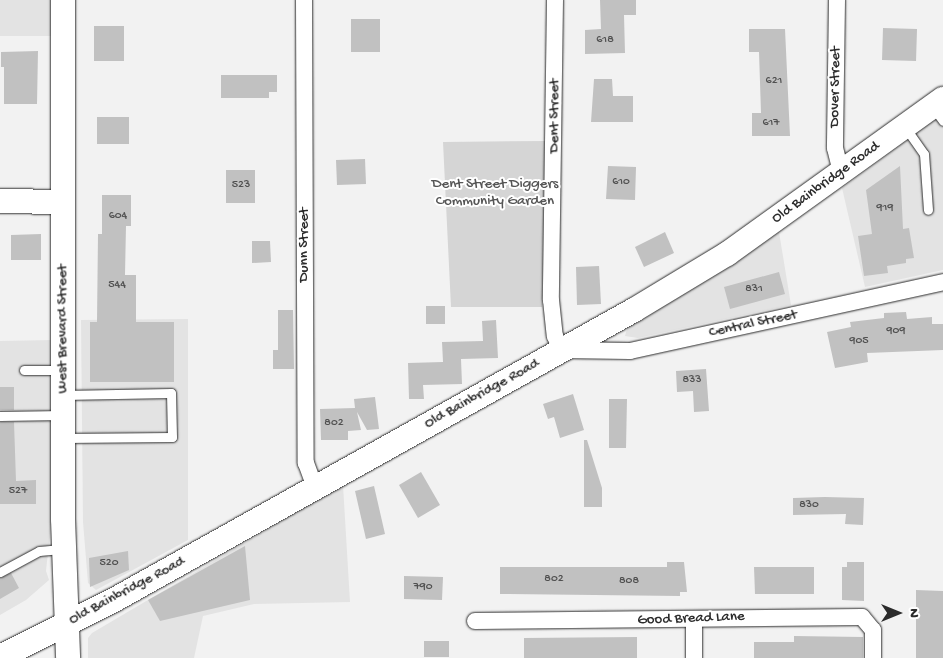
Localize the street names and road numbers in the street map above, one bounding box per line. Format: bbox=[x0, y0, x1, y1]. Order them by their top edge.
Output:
street label: Dover Street bbox=[826, 46, 846, 128]
street label: Dent Street bbox=[546, 79, 564, 153]
street label: Old Bainbridge Road bbox=[769, 138, 883, 228]
street label: Dunn Street bbox=[296, 208, 314, 282]
street label: West Brevard Street bbox=[54, 264, 72, 394]
street label: Central Street bbox=[707, 306, 799, 342]
street label: Old Bainbridge Road bbox=[421, 355, 543, 433]
street label: Old Bainbridge Road bbox=[66, 553, 188, 629]
street label: Good Bread Lane bbox=[637, 608, 745, 630]

